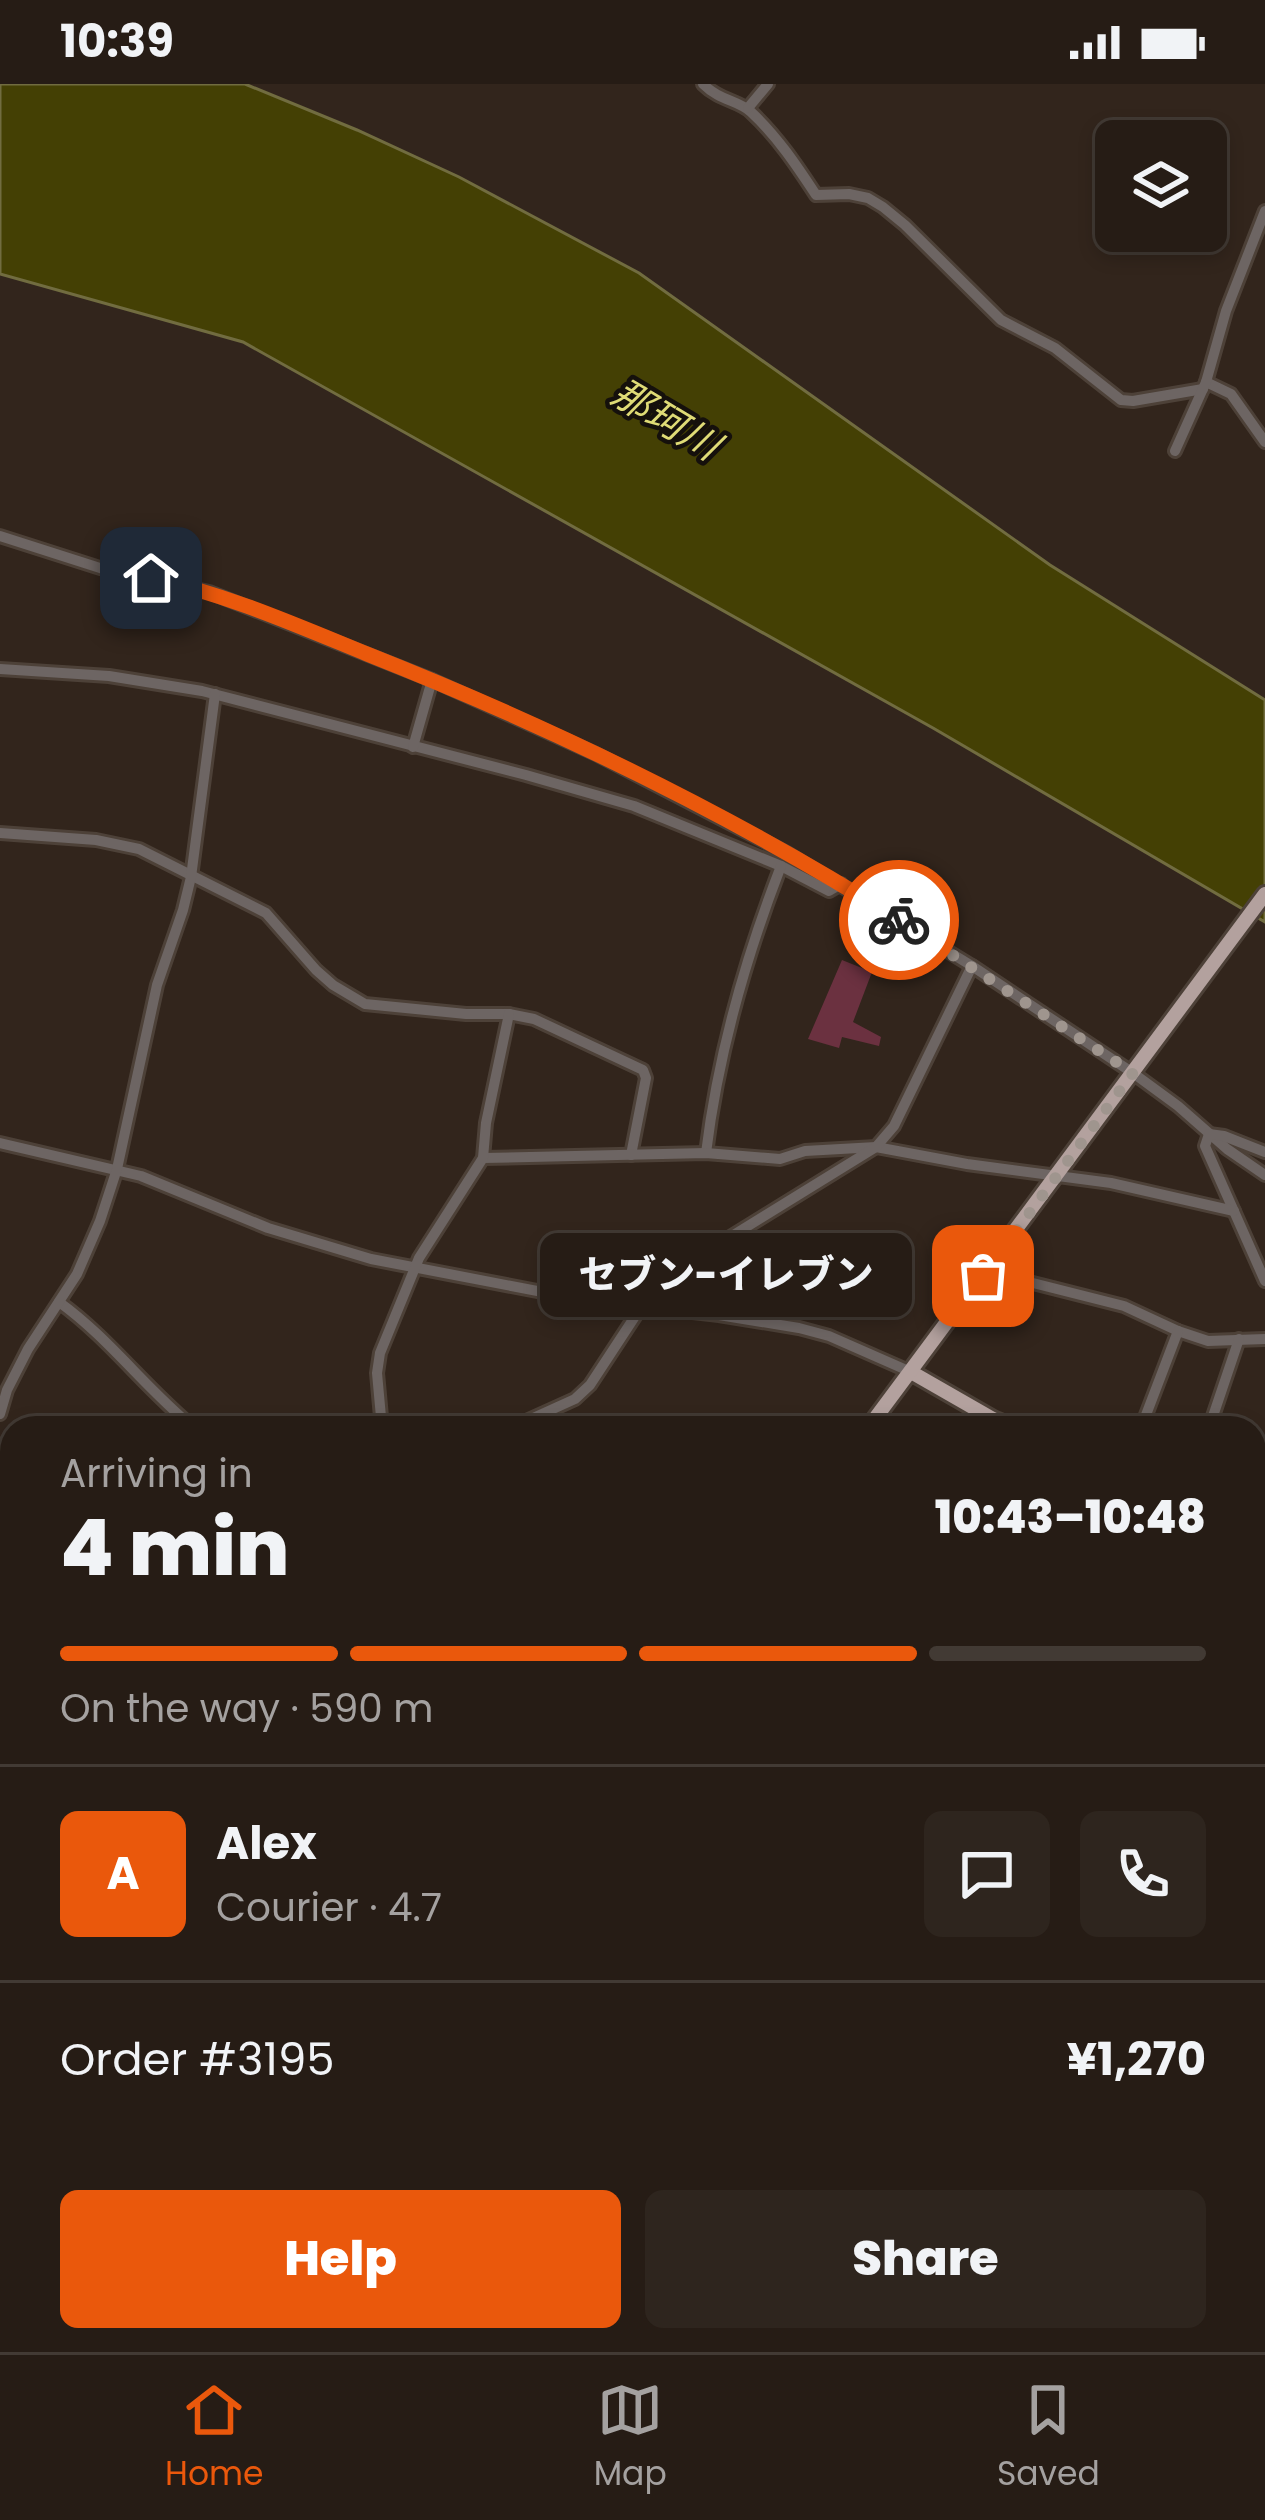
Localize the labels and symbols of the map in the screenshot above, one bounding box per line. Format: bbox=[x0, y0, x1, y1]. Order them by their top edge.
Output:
water label: 那珂川 bbox=[601, 366, 733, 475]
pin bbox=[100, 527, 202, 629]
courier bbox=[839, 860, 959, 980]
pin bbox=[932, 1225, 1034, 1327]
callout: セブン-イレブン bbox=[539, 1234, 911, 1318]

